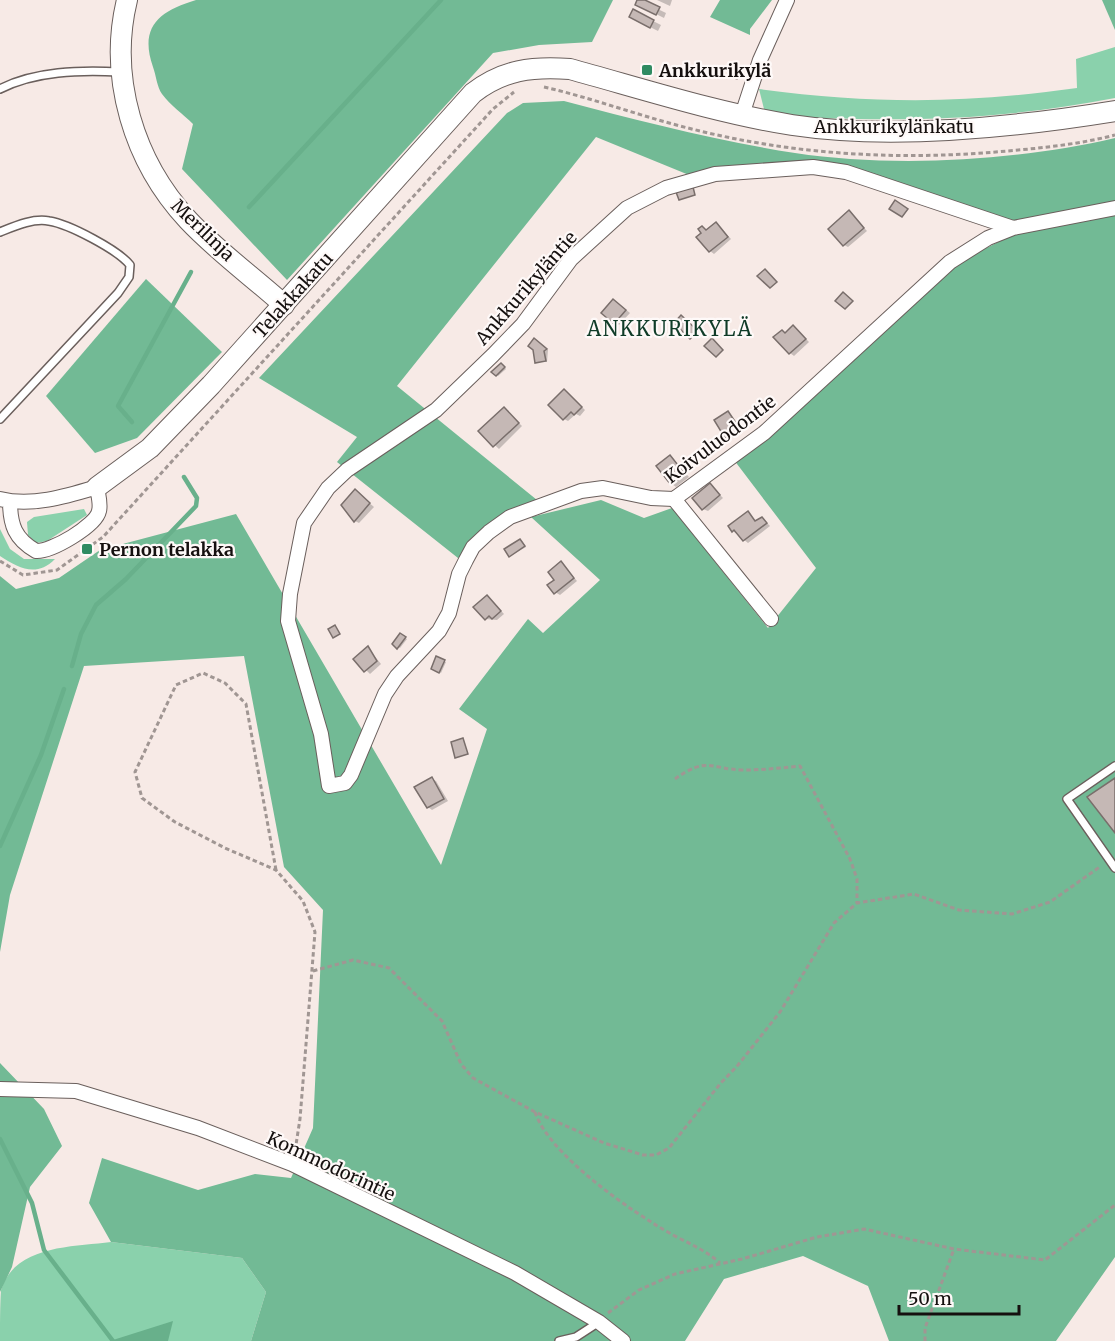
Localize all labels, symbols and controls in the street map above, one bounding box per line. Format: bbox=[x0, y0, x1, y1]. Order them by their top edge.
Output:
place label: Ankkurikylä bbox=[658, 59, 771, 82]
marker: Ankkurikylä bbox=[640, 63, 654, 77]
street label: Ankkurikylänkatu bbox=[813, 115, 974, 138]
street label: Merilinja bbox=[167, 194, 240, 266]
street label: Ankkurikyläntie bbox=[470, 226, 582, 350]
street label: Telakkakatu bbox=[248, 247, 338, 343]
district label: ANKKURIKYLÄ bbox=[586, 316, 753, 341]
street label: Koivuluodontie bbox=[660, 390, 780, 488]
place label: Pernon telakka bbox=[99, 538, 234, 561]
marker: Pernon telakka bbox=[80, 542, 94, 556]
street label: Kommodorintie bbox=[263, 1126, 399, 1206]
scale bar bbox=[899, 1278, 1019, 1316]
text: 50 m bbox=[908, 1287, 952, 1310]

